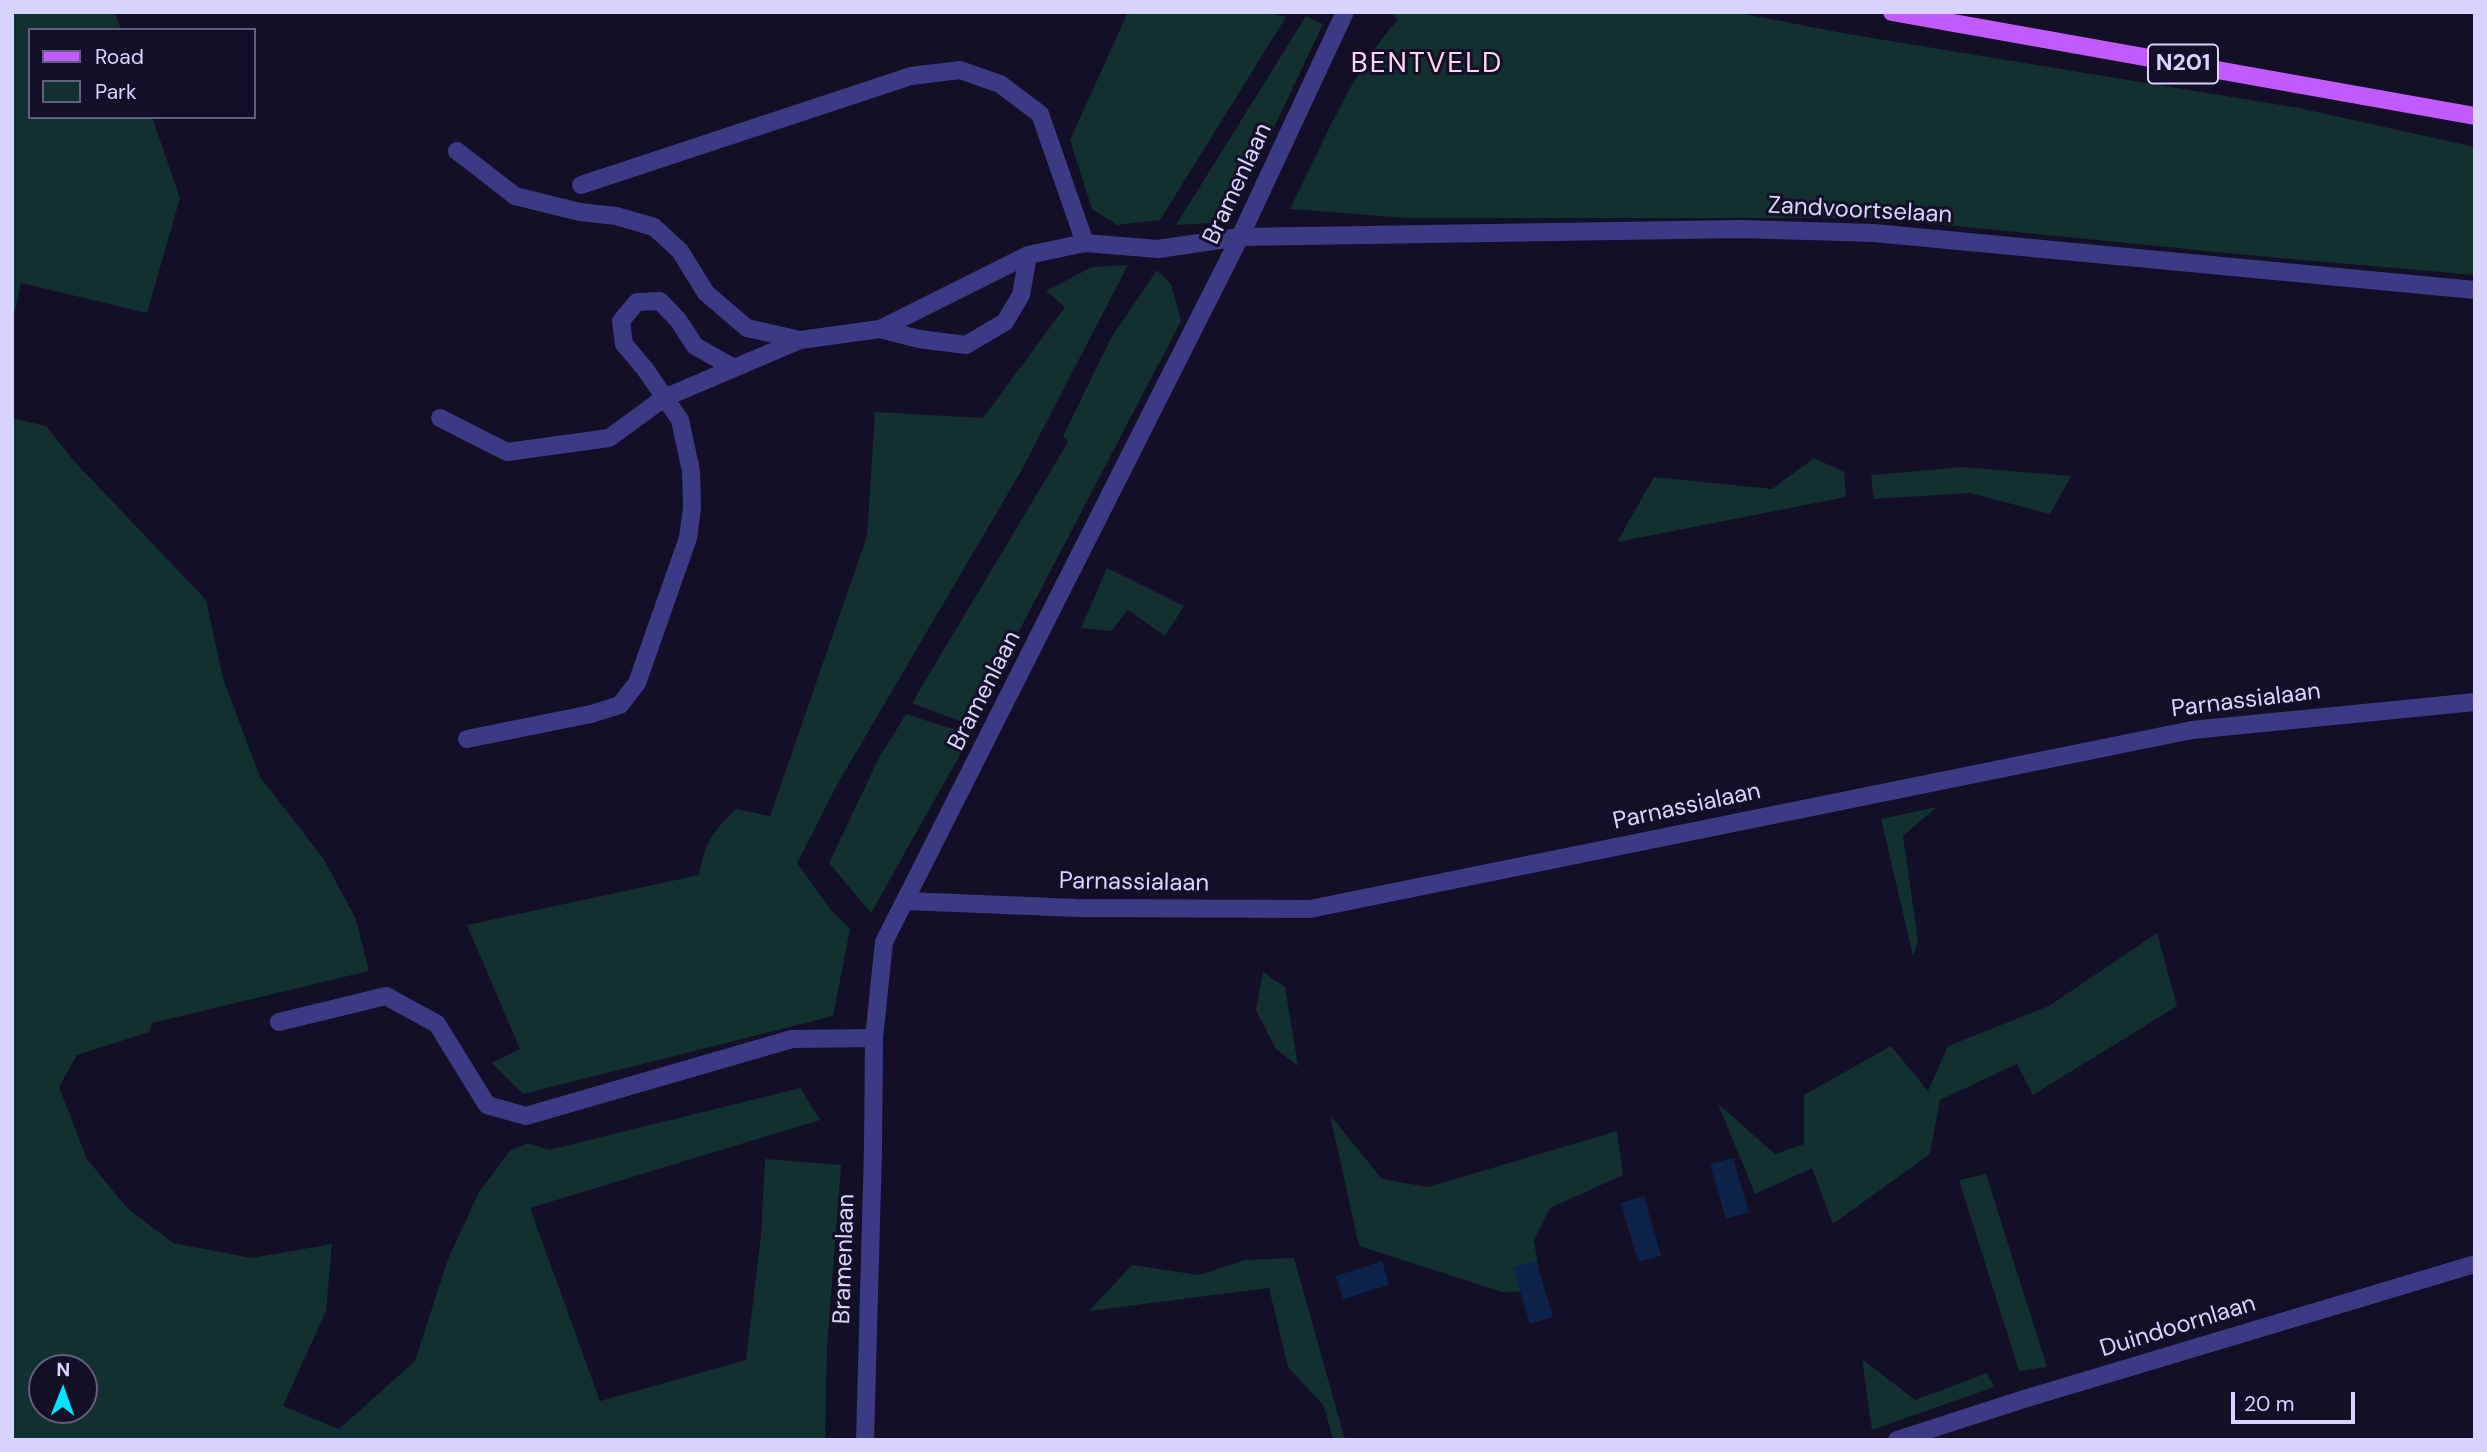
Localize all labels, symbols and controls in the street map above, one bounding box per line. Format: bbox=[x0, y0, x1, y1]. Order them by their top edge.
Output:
legend bbox=[28, 28, 256, 119]
text: Road bbox=[95, 43, 144, 71]
road number: N201 bbox=[2148, 44, 2218, 83]
district label: BENTVELD bbox=[1352, 48, 1502, 82]
text: Park bbox=[95, 78, 136, 106]
street label: Bramenlaan bbox=[1197, 119, 1279, 249]
street label: Zandvoortselaan bbox=[1767, 192, 1953, 230]
street label: Bramenlaan bbox=[943, 626, 1027, 756]
street label: Parnassialaan bbox=[2170, 678, 2322, 724]
street label: Parnassialaan bbox=[1611, 777, 1763, 837]
street label: Parnassialaan bbox=[1059, 867, 1209, 899]
street label: Bramenlaan bbox=[828, 1193, 862, 1325]
street label: Duindoornlaan bbox=[2097, 1290, 2259, 1364]
north arrow bbox=[28, 1354, 98, 1424]
text: N bbox=[56, 1357, 70, 1382]
scale bar bbox=[2235, 1378, 2359, 1422]
text: 20 m bbox=[2244, 1390, 2295, 1418]

